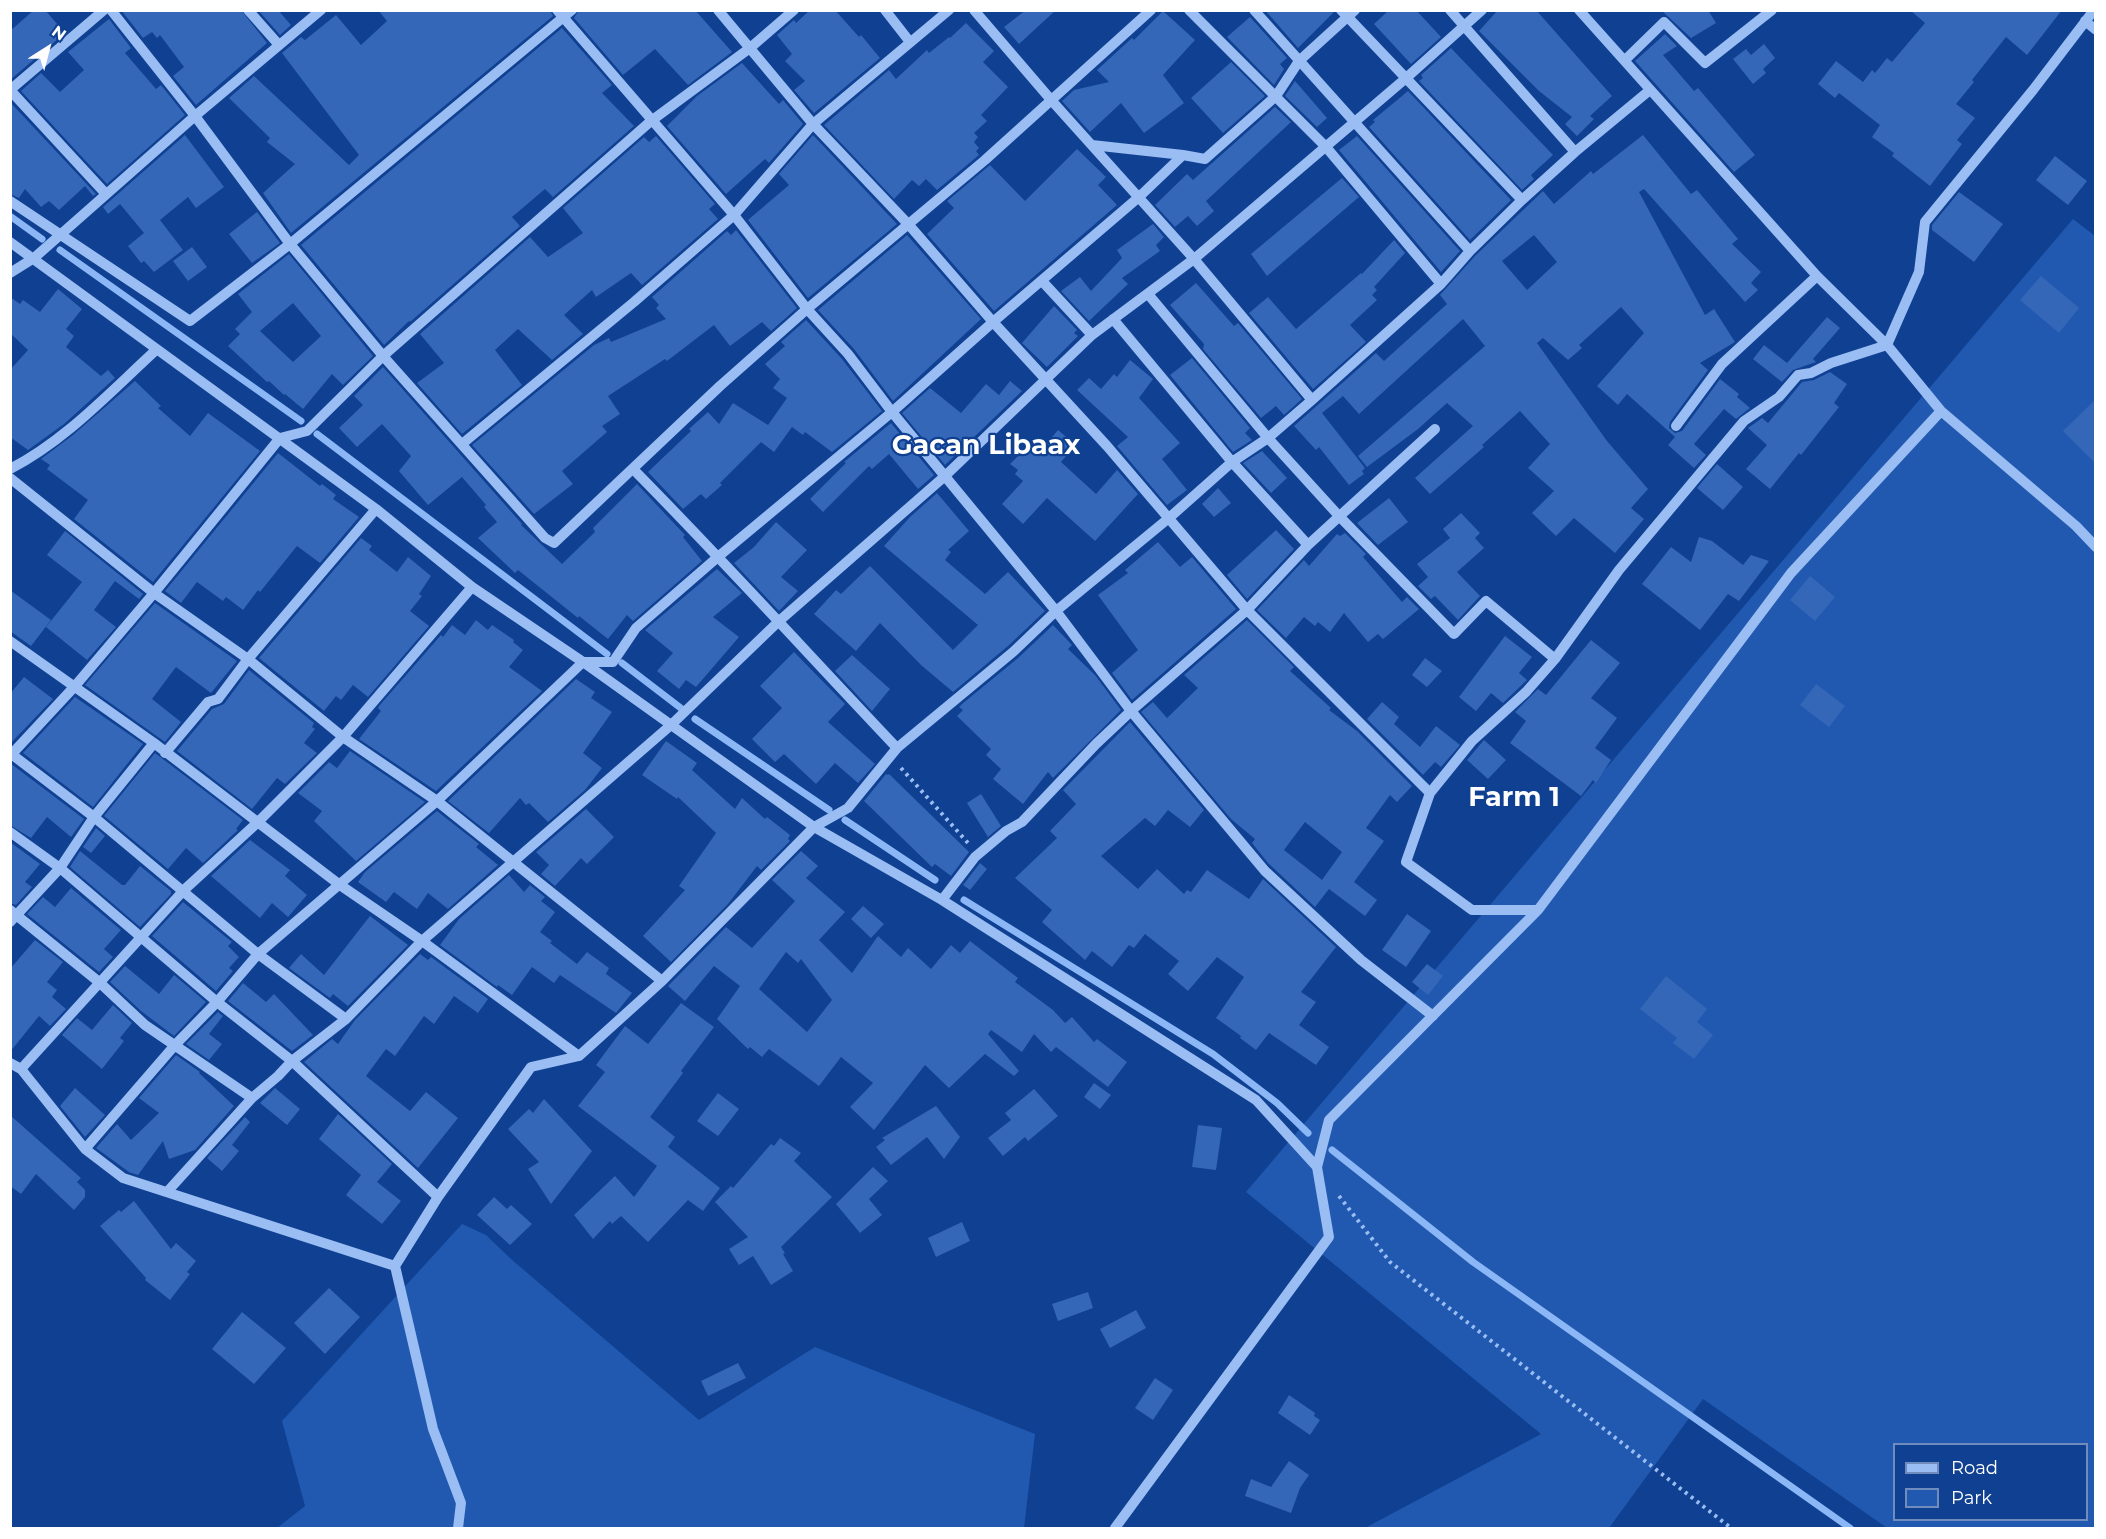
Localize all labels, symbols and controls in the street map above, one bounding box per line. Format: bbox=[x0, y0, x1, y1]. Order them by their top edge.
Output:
north arrow bbox=[18, 18, 78, 78]
text: N bbox=[48, 22, 70, 45]
district label: Gacan Libaax bbox=[892, 430, 1080, 462]
district label: Farm 1 bbox=[1468, 782, 1560, 814]
legend bbox=[1893, 1443, 2088, 1521]
text: Road bbox=[1951, 1457, 1998, 1479]
text: Park bbox=[1951, 1487, 1992, 1509]

